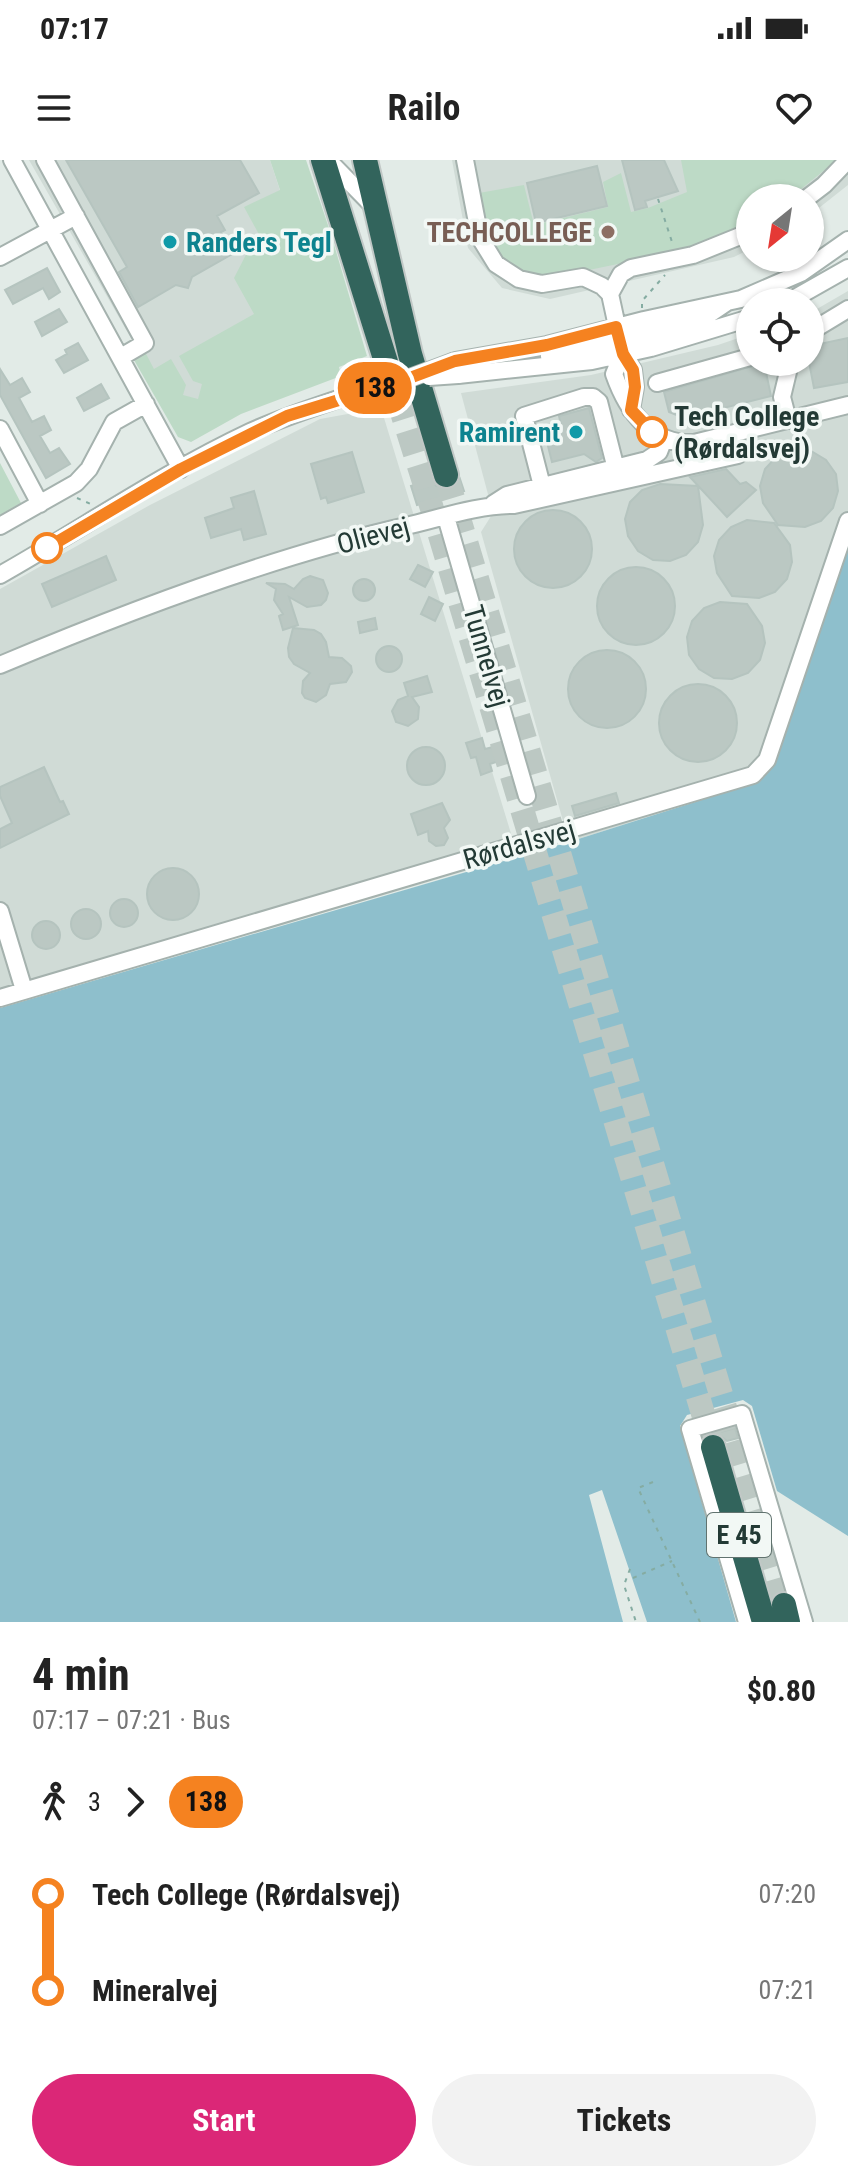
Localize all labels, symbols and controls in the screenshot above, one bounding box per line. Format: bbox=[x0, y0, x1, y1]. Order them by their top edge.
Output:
text: 07:17 bbox=[40, 11, 109, 46]
icon: menu bbox=[32, 86, 76, 130]
icon: heart bbox=[772, 86, 816, 130]
text: Railo bbox=[388, 87, 460, 129]
north arrow bbox=[736, 184, 824, 272]
map controls bbox=[736, 184, 824, 376]
place label: TECHCOLLEGE bbox=[426, 216, 592, 249]
marker: TECHCOLLEGE bbox=[599, 223, 617, 241]
place label: Randers Tegl bbox=[186, 226, 332, 259]
marker: Randers Tegl bbox=[161, 233, 179, 251]
button: locate bbox=[736, 288, 824, 376]
line badge: 138 bbox=[329, 362, 421, 414]
text: 138 bbox=[354, 371, 396, 404]
place label: Tech College (Rørdalsvej) bbox=[674, 400, 819, 465]
place label: Ramirent bbox=[459, 416, 560, 449]
marker: Tech College (Rørdalsvej) bbox=[637, 417, 667, 447]
marker: Ramirent bbox=[567, 423, 585, 441]
street label: Olievej bbox=[333, 510, 413, 561]
unlabelled marker bbox=[32, 533, 62, 563]
street label: Tunnelvej bbox=[456, 601, 517, 711]
street label: Rørdalsvej bbox=[459, 813, 579, 876]
road number: E 45 bbox=[707, 1513, 771, 1557]
text: 4 min bbox=[32, 1649, 130, 1701]
text: $0.80 bbox=[747, 1673, 816, 1708]
text: 07:17 – 07:21 · Bus bbox=[32, 1705, 231, 1735]
icon: walk bbox=[32, 1780, 76, 1824]
icon: forward bbox=[113, 1780, 157, 1824]
text: 138 bbox=[185, 1785, 227, 1818]
text: 3 bbox=[88, 1787, 101, 1817]
text: Tech College (Rørdalsvej) bbox=[92, 1877, 400, 1912]
text: 07:20 bbox=[759, 1879, 816, 1909]
text: Mineralvej bbox=[92, 1973, 218, 2008]
text: 07:21 bbox=[759, 1975, 816, 2005]
button: Start bbox=[32, 2074, 416, 2166]
button: Tickets bbox=[432, 2074, 816, 2166]

